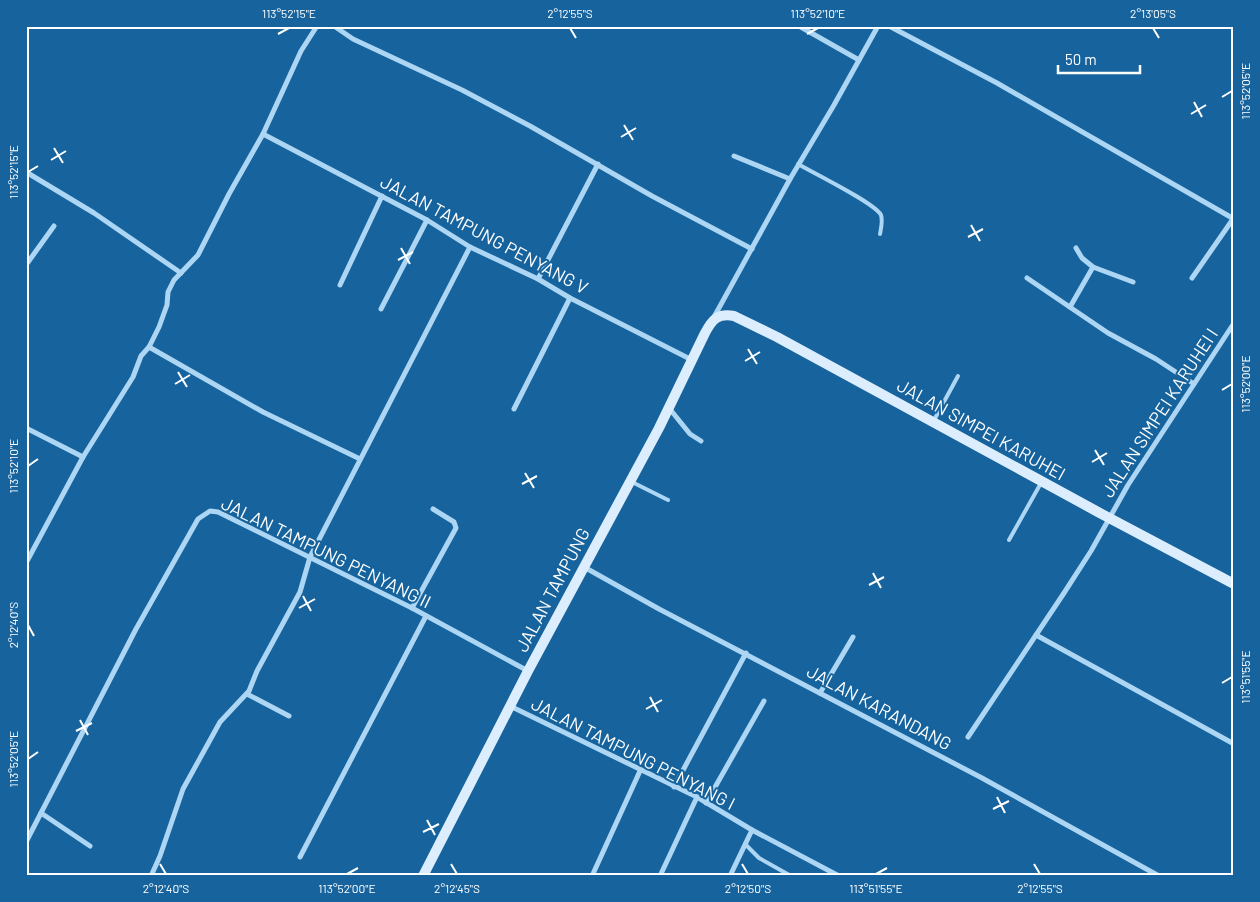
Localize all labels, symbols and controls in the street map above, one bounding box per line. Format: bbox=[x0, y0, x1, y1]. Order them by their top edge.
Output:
text: 113°52'15"E bbox=[262, 6, 316, 20]
text: 2°12'55"S bbox=[547, 6, 593, 20]
text: 113°52'10"E bbox=[791, 6, 845, 20]
text: 2°13'05"S bbox=[1130, 6, 1176, 20]
scale bar bbox=[1058, 42, 1140, 74]
text: 50 m bbox=[1065, 50, 1097, 68]
text: 113°52'05"E bbox=[1238, 63, 1252, 119]
text: 113°52'15"E bbox=[6, 145, 20, 199]
street label: JALAN TAMPUNG PENYANG V bbox=[377, 170, 592, 298]
street label: JALAN SIMPEI KARUHEI I bbox=[1096, 324, 1222, 501]
text: 113°52'00"E bbox=[1238, 355, 1252, 413]
street label: JALAN SIMPEI KARUHEI bbox=[893, 374, 1070, 485]
text: 113°52'10"E bbox=[6, 439, 20, 493]
street label: JALAN TAMPUNG PENYANG II bbox=[218, 492, 435, 613]
street label: JALAN TAMPUNG bbox=[510, 524, 594, 655]
text: 2°12'40"S bbox=[6, 602, 20, 648]
text: 113°51'55"E bbox=[1238, 650, 1252, 704]
street label: JALAN KARANDANG bbox=[803, 660, 956, 755]
street label: JALAN TAMPUNG PENYANG I bbox=[528, 692, 739, 814]
text: 113°52'05"E bbox=[6, 731, 20, 787]
text: 2°12'40"S bbox=[143, 881, 189, 895]
text: 113°52'00"E bbox=[318, 881, 376, 895]
text: 2°12'45"S bbox=[434, 881, 480, 895]
text: 2°12'50"S bbox=[725, 881, 771, 895]
text: 113°51'55"E bbox=[849, 881, 903, 895]
text: 2°12'55"S bbox=[1017, 881, 1063, 895]

